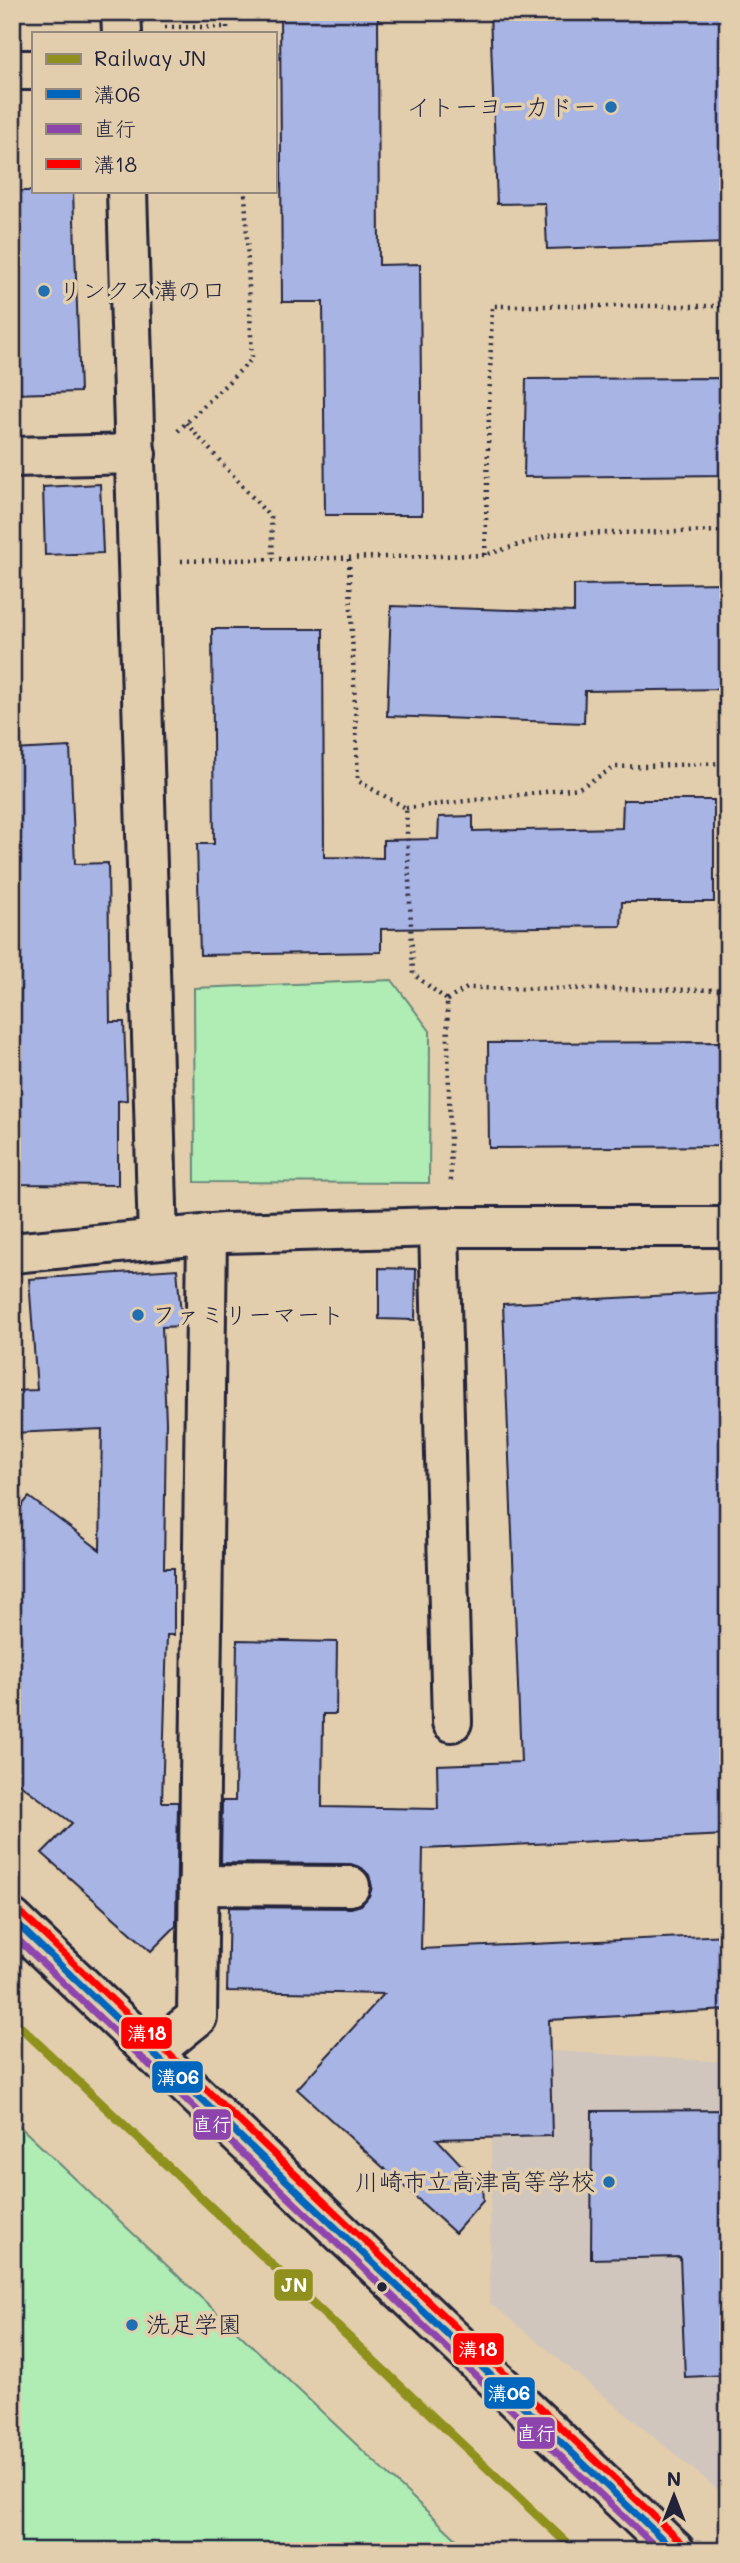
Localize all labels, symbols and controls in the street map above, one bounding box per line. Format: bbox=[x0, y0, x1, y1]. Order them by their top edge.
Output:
legend bbox=[32, 32, 276, 192]
text: Railway JN bbox=[94, 44, 206, 71]
text: 溝06 bbox=[94, 80, 141, 107]
place label: イトーヨーカドー bbox=[406, 90, 597, 121]
marker: イトーヨーカドー bbox=[603, 99, 619, 115]
text: 直行 bbox=[94, 114, 136, 141]
text: 溝18 bbox=[94, 150, 137, 177]
place label: リンクス溝の口 bbox=[58, 274, 226, 305]
marker: リンクス溝の口 bbox=[36, 283, 52, 299]
place label: ファミリーマート bbox=[152, 1298, 344, 1329]
marker: ファミリーマート bbox=[130, 1307, 146, 1323]
line badge: 溝18 bbox=[120, 2016, 173, 2050]
text: 溝18 bbox=[127, 2020, 167, 2045]
line badge: 溝06 bbox=[151, 2060, 204, 2094]
text: 溝06 bbox=[157, 2064, 199, 2089]
line badge: 直行 bbox=[192, 2108, 232, 2141]
text: 直行 bbox=[193, 2111, 231, 2136]
place label: 川崎市立高津高等学校 bbox=[355, 2165, 595, 2196]
marker: 川崎市立高津高等学校 bbox=[601, 2174, 617, 2190]
line badge: JN bbox=[273, 2268, 314, 2302]
text: JN bbox=[281, 2272, 307, 2297]
unlabelled marker bbox=[375, 2280, 389, 2294]
place label: 洗足学園 bbox=[146, 2308, 242, 2339]
marker: 洗足学園 bbox=[124, 2317, 140, 2333]
line badge: 溝18 bbox=[452, 2332, 505, 2366]
text: 溝18 bbox=[458, 2336, 498, 2361]
line badge: 溝06 bbox=[483, 2376, 536, 2410]
text: 溝06 bbox=[488, 2380, 530, 2405]
line badge: 直行 bbox=[516, 2416, 556, 2450]
text: 直行 bbox=[517, 2420, 555, 2445]
north arrow bbox=[638, 2462, 708, 2532]
text: N bbox=[667, 2466, 681, 2491]

